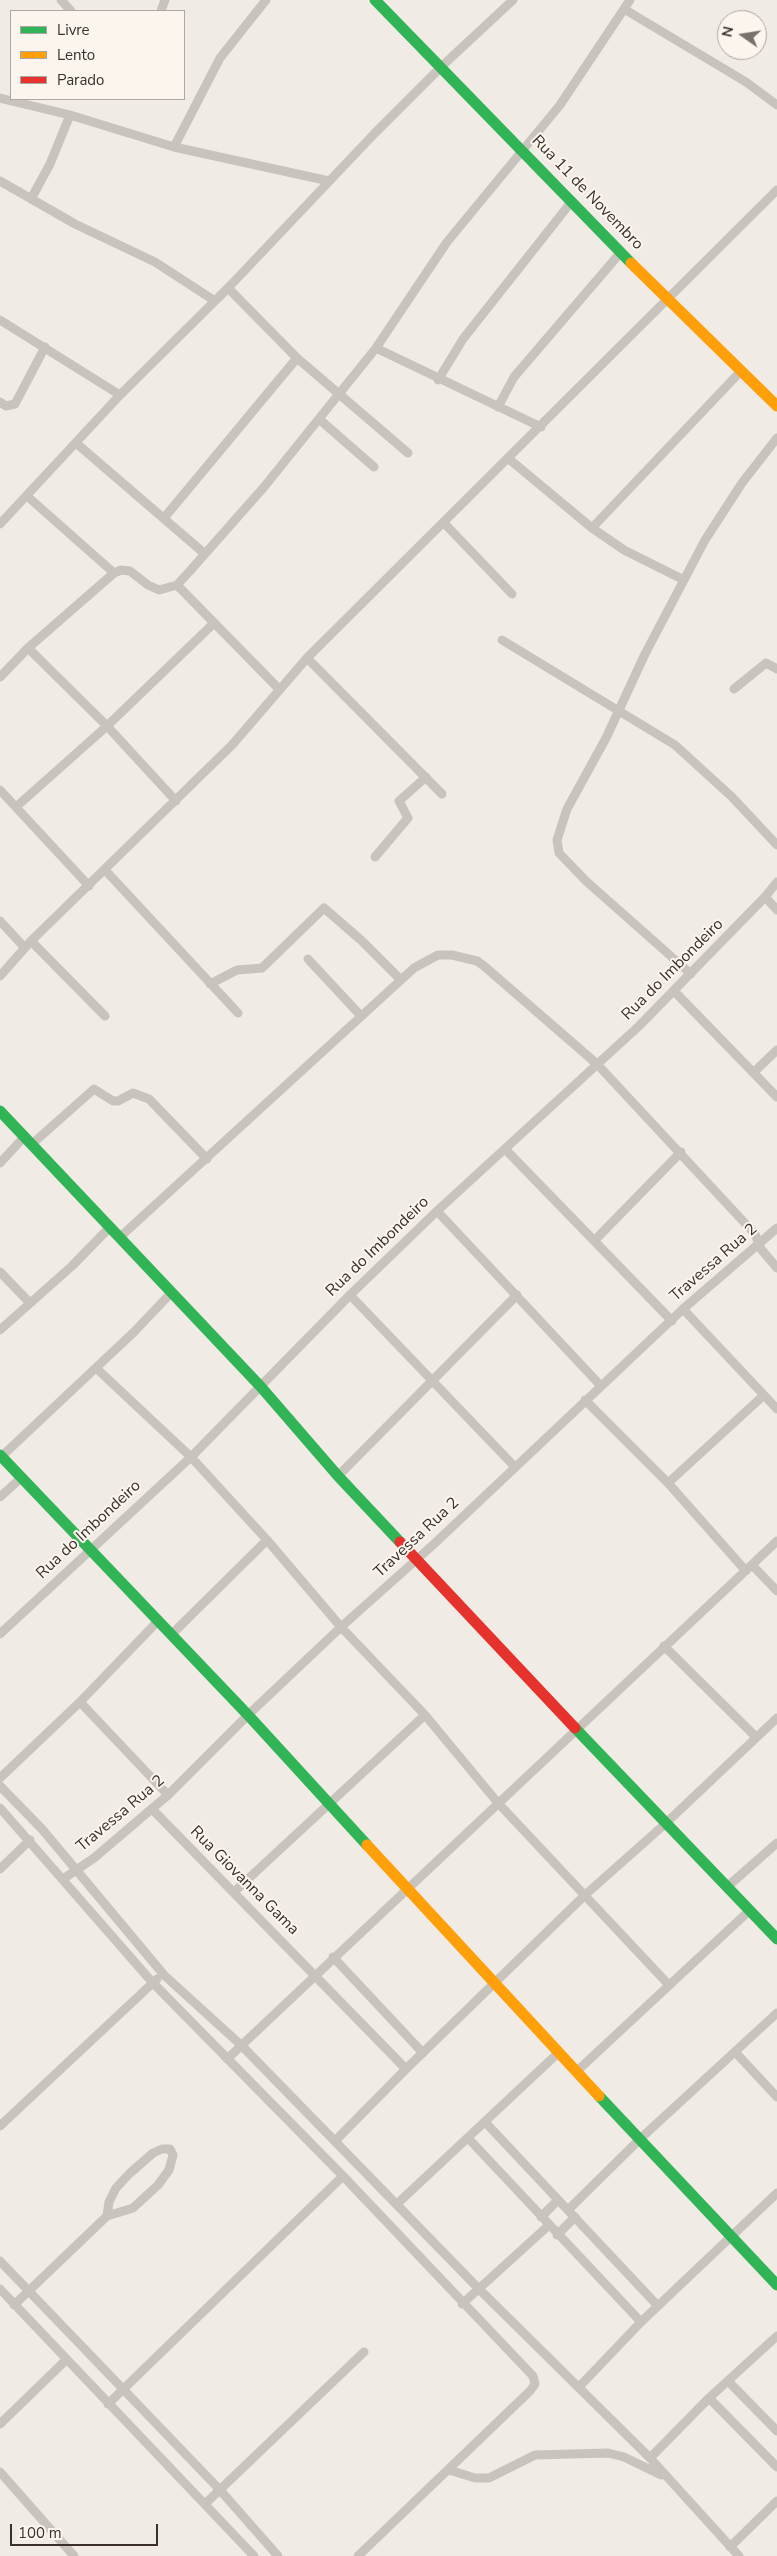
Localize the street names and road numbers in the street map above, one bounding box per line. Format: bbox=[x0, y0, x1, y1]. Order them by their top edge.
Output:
street label: Rua 11 de Novembro bbox=[527, 132, 647, 254]
street label: Rua do Imbondeiro bbox=[618, 915, 728, 1025]
street label: Rua do Imbondeiro bbox=[322, 1193, 434, 1301]
street label: Travessa Rua 2 bbox=[667, 1220, 761, 1306]
street label: Rua do Imbondeiro bbox=[33, 1477, 145, 1583]
street label: Travessa Rua 2 bbox=[371, 1494, 463, 1582]
street label: Travessa Rua 2 bbox=[73, 1772, 169, 1856]
street label: Rua Giovanna Gama bbox=[186, 1823, 302, 1939]

